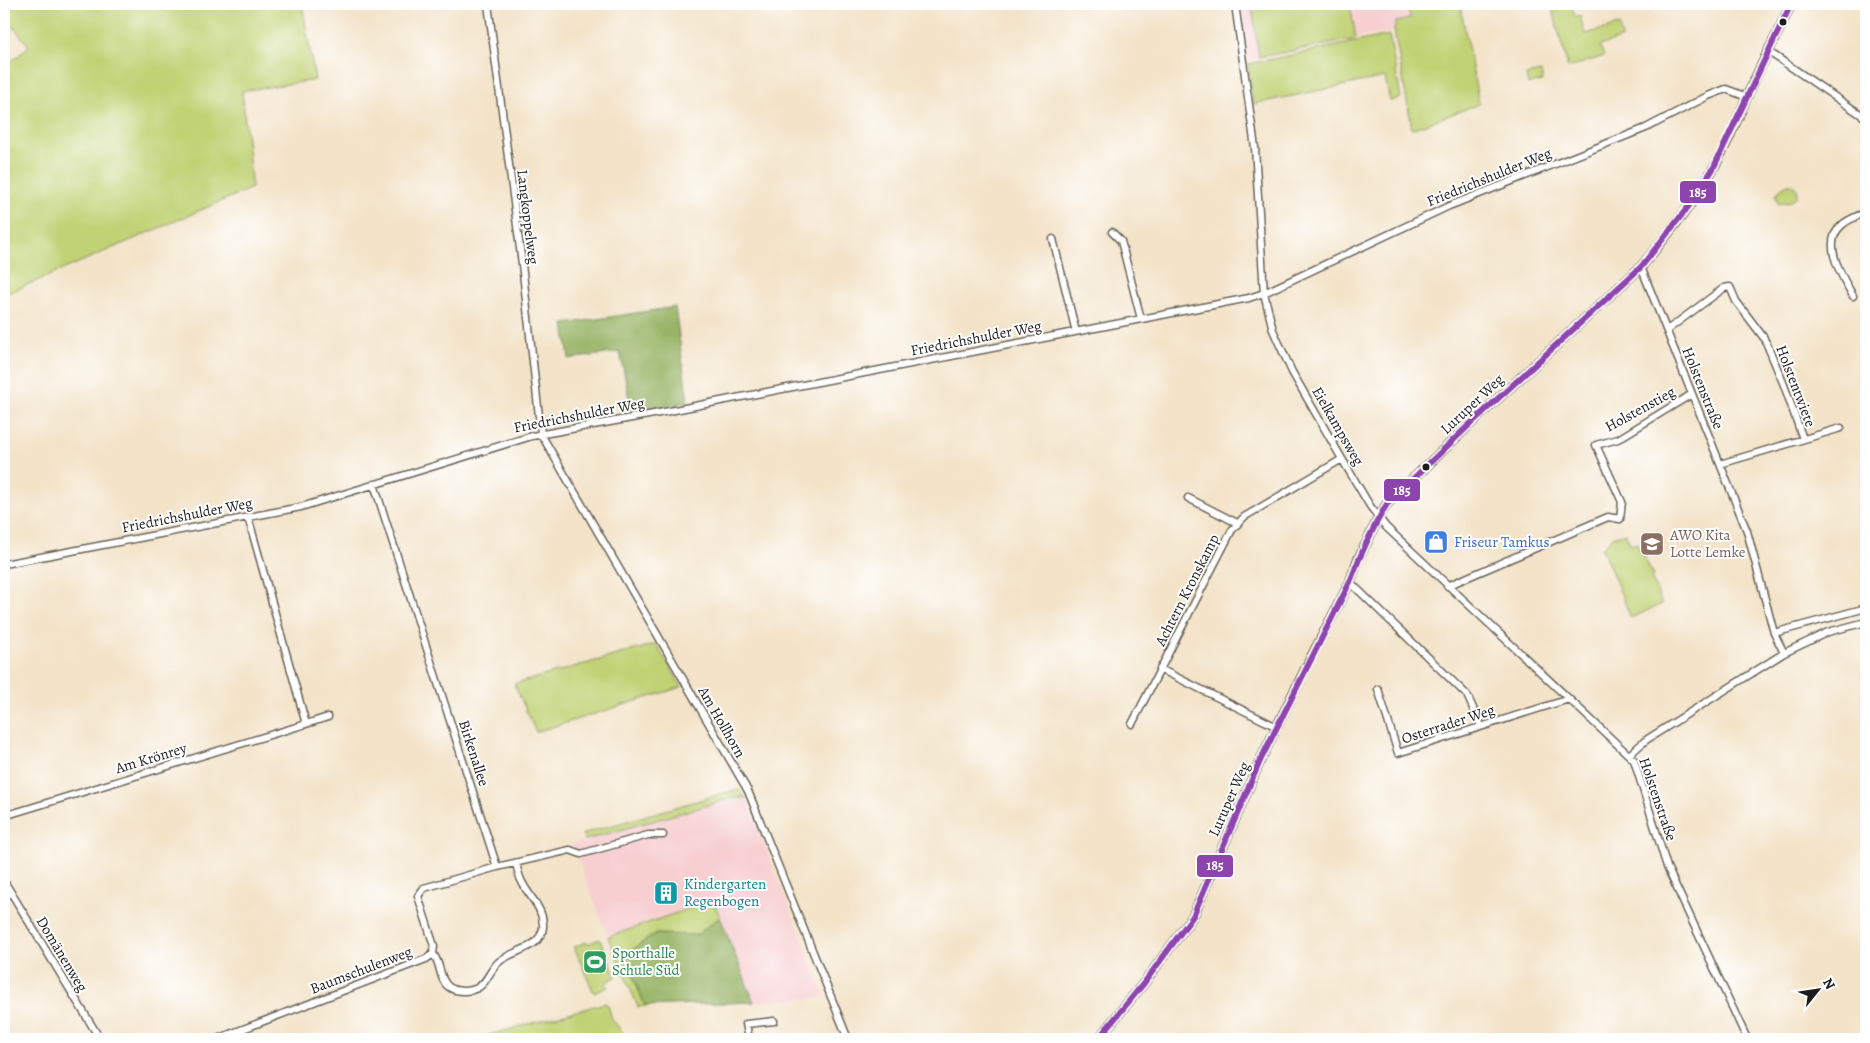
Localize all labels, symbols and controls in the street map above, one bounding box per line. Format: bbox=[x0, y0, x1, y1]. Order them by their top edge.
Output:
unlabelled marker bbox=[1778, 17, 1788, 27]
street label: Friedrichshulder Weg bbox=[1424, 143, 1555, 211]
street label: Langkoppelweg bbox=[512, 168, 544, 266]
line badge: 185 bbox=[1679, 180, 1717, 204]
text: 185 bbox=[1689, 183, 1707, 202]
street label: Friedrichshulder Weg bbox=[909, 315, 1044, 360]
street label: Holstentwiete bbox=[1771, 342, 1821, 430]
street label: Holstenstraße bbox=[1677, 344, 1729, 432]
street label: Luruper Weg bbox=[1436, 369, 1508, 439]
street label: Holstenstieg bbox=[1601, 381, 1679, 436]
street label: Eielkampsweg bbox=[1307, 383, 1369, 470]
street label: Friedrichshulder Weg bbox=[512, 392, 647, 437]
unlabelled marker bbox=[1421, 462, 1431, 472]
line badge: 185 bbox=[1383, 478, 1421, 502]
text: 185 bbox=[1393, 481, 1411, 500]
street label: Friedrichshulder Weg bbox=[120, 492, 255, 537]
place label: AWO Kita Lotte Lemke bbox=[1669, 525, 1746, 562]
shop icon: Friseur Tamkus bbox=[1423, 529, 1449, 555]
street label: Achtern Kronskamp bbox=[1150, 531, 1224, 650]
school or university icon: AWO Kita Lotte Lemke bbox=[1639, 531, 1665, 557]
place label: Friseur Tamkus bbox=[1454, 532, 1549, 552]
street label: Am Hollhorn bbox=[693, 682, 750, 761]
street label: Osterrader Weg bbox=[1399, 699, 1498, 748]
street label: Birkenallee bbox=[454, 717, 494, 789]
street label: Am Krönrey bbox=[112, 738, 189, 779]
street label: Holstenstraße bbox=[1634, 755, 1682, 844]
street label: Luruper Weg bbox=[1204, 758, 1255, 840]
line badge: 185 bbox=[1196, 854, 1234, 878]
text: 185 bbox=[1206, 856, 1224, 875]
place label: Kindergarten Regenbogen bbox=[684, 874, 766, 911]
building icon: Kindergarten Regenbogen bbox=[653, 880, 679, 906]
street label: Domänenweg bbox=[32, 913, 93, 996]
street label: Baumschulenweg bbox=[307, 941, 415, 999]
place label: Sporthalle Schule Süd bbox=[612, 943, 681, 980]
sports icon: Sporthalle Schule Süd bbox=[582, 949, 608, 975]
north arrow bbox=[1792, 966, 1842, 1016]
text: N bbox=[1818, 975, 1840, 993]

